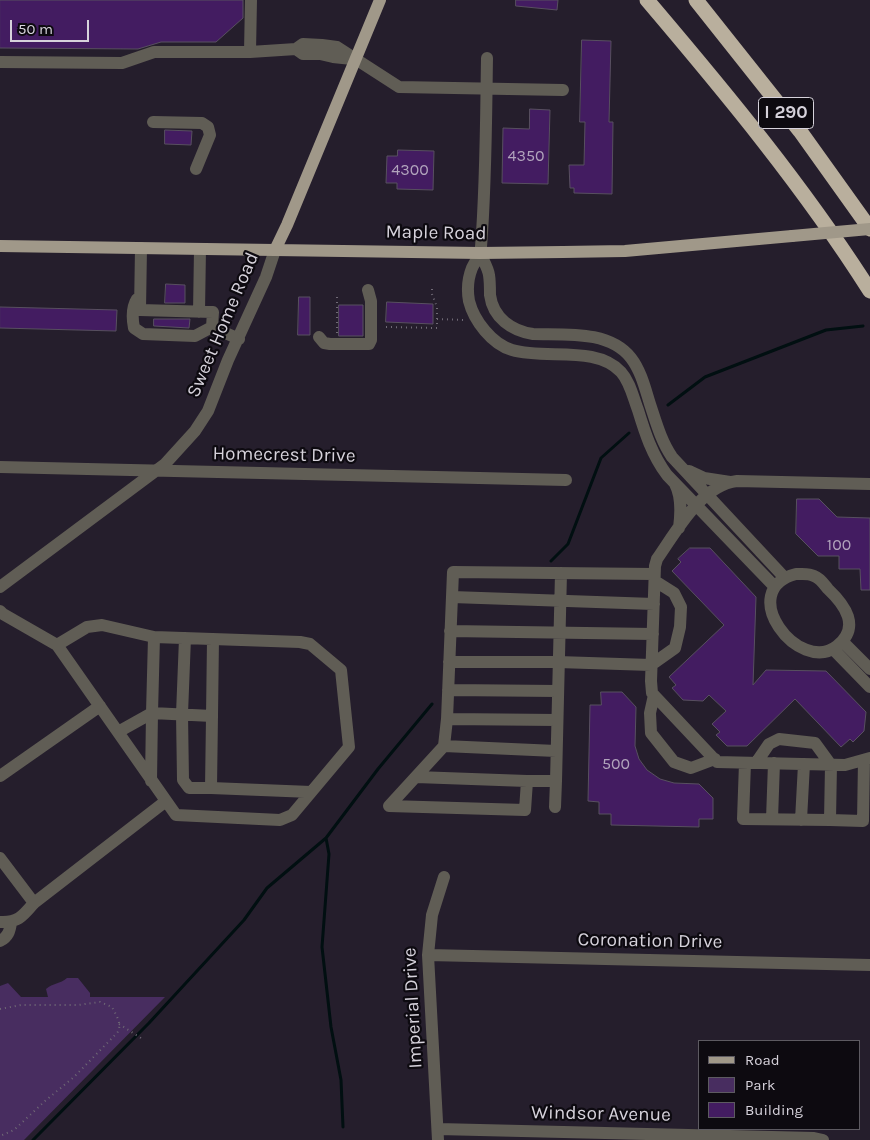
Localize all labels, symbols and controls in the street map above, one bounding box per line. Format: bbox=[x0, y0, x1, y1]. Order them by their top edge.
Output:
scale bar bbox=[12, 10, 91, 42]
text: 50 m bbox=[18, 20, 53, 38]
road number: I 290 bbox=[758, 98, 814, 128]
house number: 4350 bbox=[508, 146, 544, 166]
house number: 4300 bbox=[391, 160, 429, 180]
street label: Maple Road bbox=[385, 221, 487, 245]
street label: Sweet Home Road bbox=[182, 249, 264, 401]
street label: Homecrest Drive bbox=[212, 442, 356, 468]
house number: 100 bbox=[827, 535, 851, 555]
house number: 500 bbox=[602, 754, 630, 774]
street label: Coronation Drive bbox=[577, 928, 723, 954]
street label: Imperial Drive bbox=[398, 947, 428, 1069]
legend bbox=[698, 1040, 860, 1130]
text: Road bbox=[745, 1051, 780, 1069]
text: Park bbox=[745, 1076, 775, 1094]
street label: Windsor Avenue bbox=[531, 1101, 671, 1127]
text: Building bbox=[745, 1101, 803, 1119]

